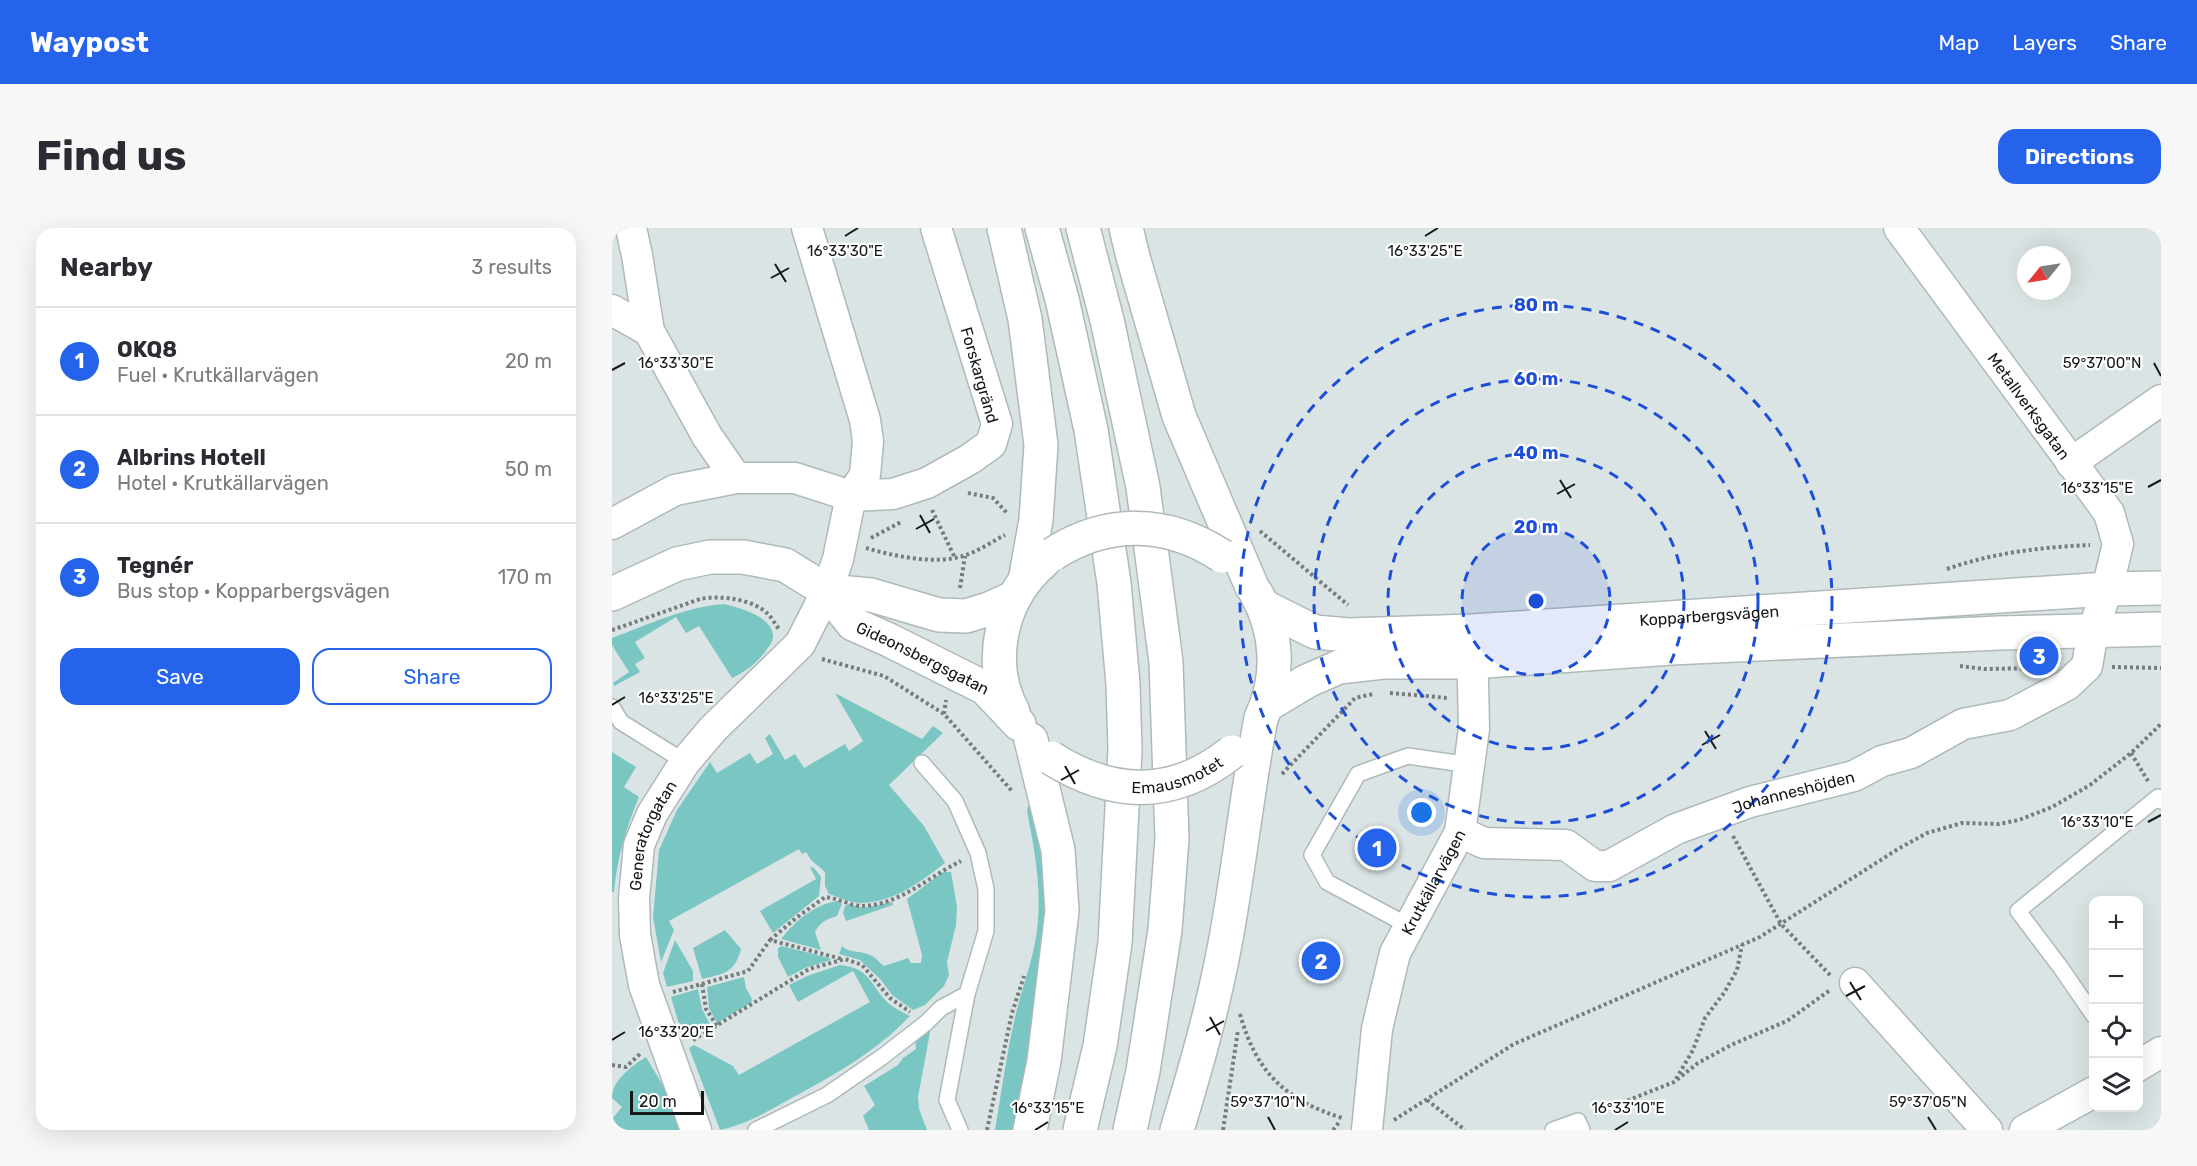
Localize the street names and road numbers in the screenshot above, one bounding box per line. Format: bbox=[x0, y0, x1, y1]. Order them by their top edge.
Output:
street label: Forskargränd bbox=[957, 325, 1002, 425]
street label: Metallverksgatan bbox=[1983, 349, 2074, 463]
street label: Kopparbergsvägen bbox=[1639, 602, 1780, 630]
street label: Gideonsbergsgatan bbox=[853, 618, 992, 699]
street label: Emausmotet bbox=[1131, 753, 1227, 797]
street label: Johanneshöjden bbox=[1730, 767, 1857, 818]
street label: Generatorgatan bbox=[626, 777, 681, 892]
street label: Krutkällarvägen bbox=[1397, 826, 1470, 938]

